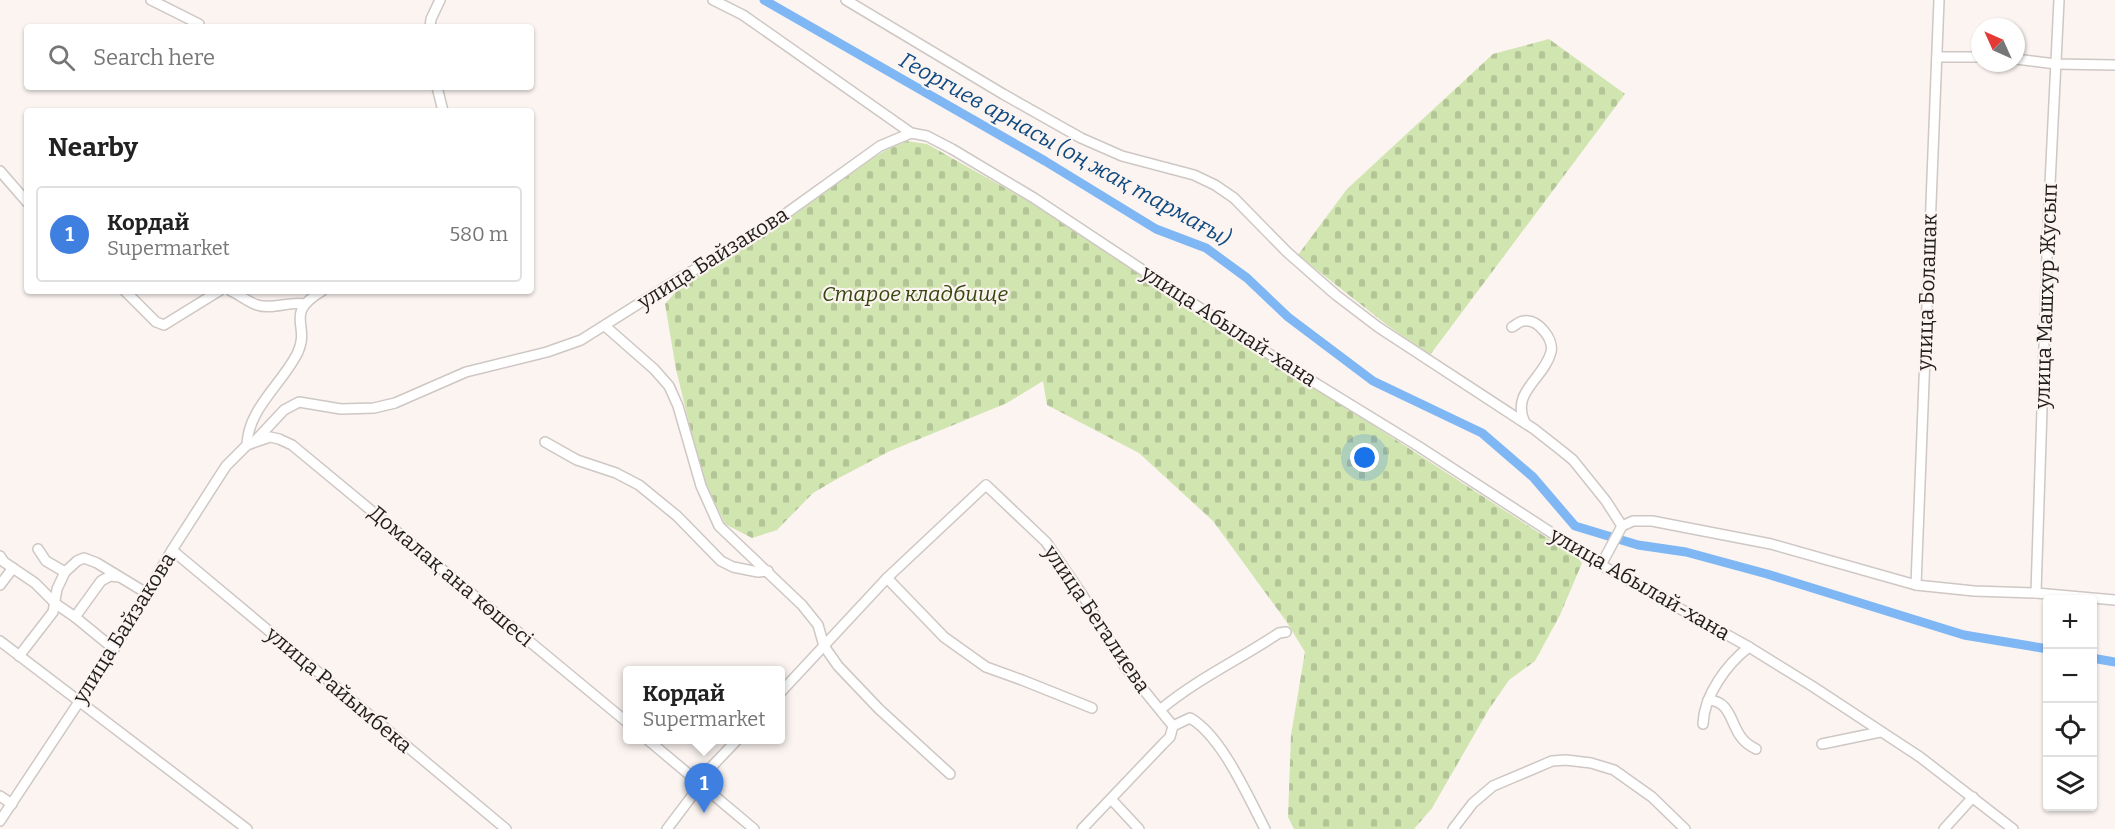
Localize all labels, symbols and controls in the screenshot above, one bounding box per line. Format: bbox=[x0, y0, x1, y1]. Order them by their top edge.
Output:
north arrow bbox=[1971, 18, 2025, 72]
search box bbox=[24, 24, 534, 90]
icon: search bbox=[45, 41, 78, 74]
text: Search here bbox=[93, 44, 215, 71]
water label: Георгиев арнасы (оң жақ тармағы) bbox=[895, 46, 1236, 252]
text: Nearby bbox=[48, 132, 138, 163]
street label: улица Машхур Жусып bbox=[2029, 182, 2063, 410]
street label: улица Байзакова bbox=[632, 201, 794, 315]
text: Кордай bbox=[107, 209, 189, 236]
street label: улица Болашак bbox=[1911, 212, 1943, 372]
text: 1 bbox=[65, 222, 74, 246]
text: 580 m bbox=[449, 222, 508, 246]
text: Supermarket bbox=[107, 236, 230, 260]
street label: улица Абылай-хана bbox=[1136, 259, 1322, 393]
park label: Старое кладбище bbox=[822, 281, 1008, 307]
your location bbox=[1350, 443, 1379, 472]
street label: Домалақ ана көшесі bbox=[363, 500, 539, 652]
street label: улица Абылай-хана bbox=[1544, 521, 1735, 646]
street label: улица Бегалиева bbox=[1037, 539, 1156, 698]
street label: улица Байзакова bbox=[67, 547, 181, 709]
map controls bbox=[2043, 595, 2097, 811]
button: + bbox=[2043, 595, 2097, 649]
street label: улица Райымбека bbox=[260, 621, 418, 759]
button: − bbox=[2043, 649, 2097, 703]
popup bbox=[623, 666, 785, 744]
text: Кордай bbox=[643, 680, 725, 707]
button: locate bbox=[2043, 703, 2097, 757]
text: Supermarket bbox=[643, 707, 765, 731]
button: layers bbox=[2043, 757, 2097, 811]
pin: 1 bbox=[684, 764, 724, 813]

